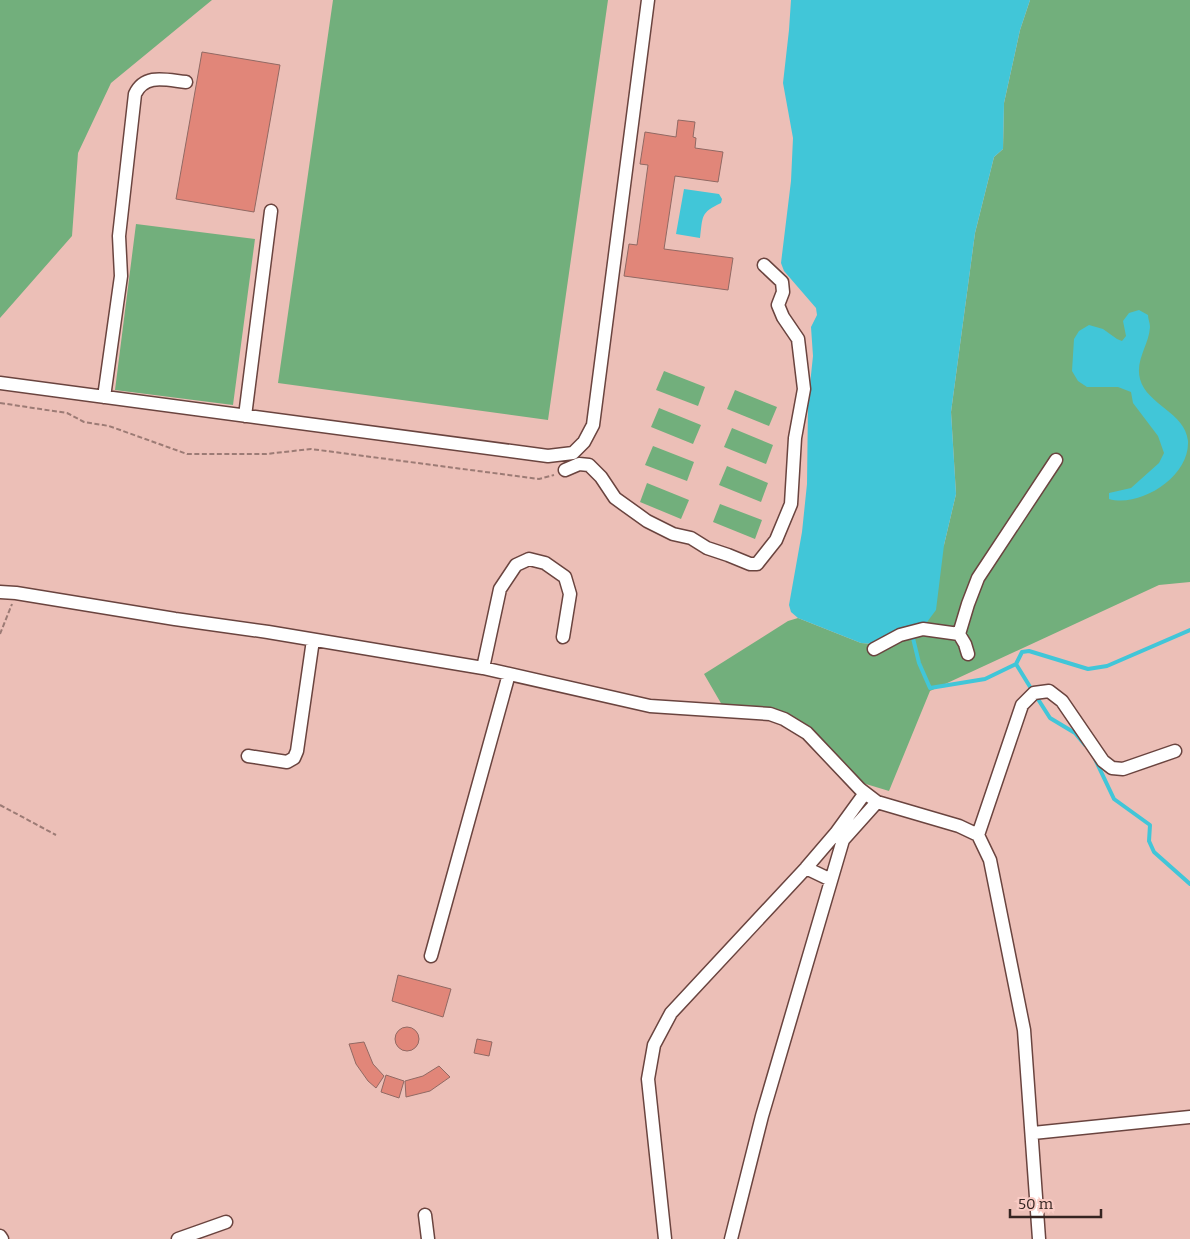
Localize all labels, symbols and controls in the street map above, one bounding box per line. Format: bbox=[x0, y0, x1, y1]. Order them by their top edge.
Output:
scale bar bbox=[1010, 1186, 1101, 1218]
text: 50 m bbox=[1018, 1195, 1054, 1213]

